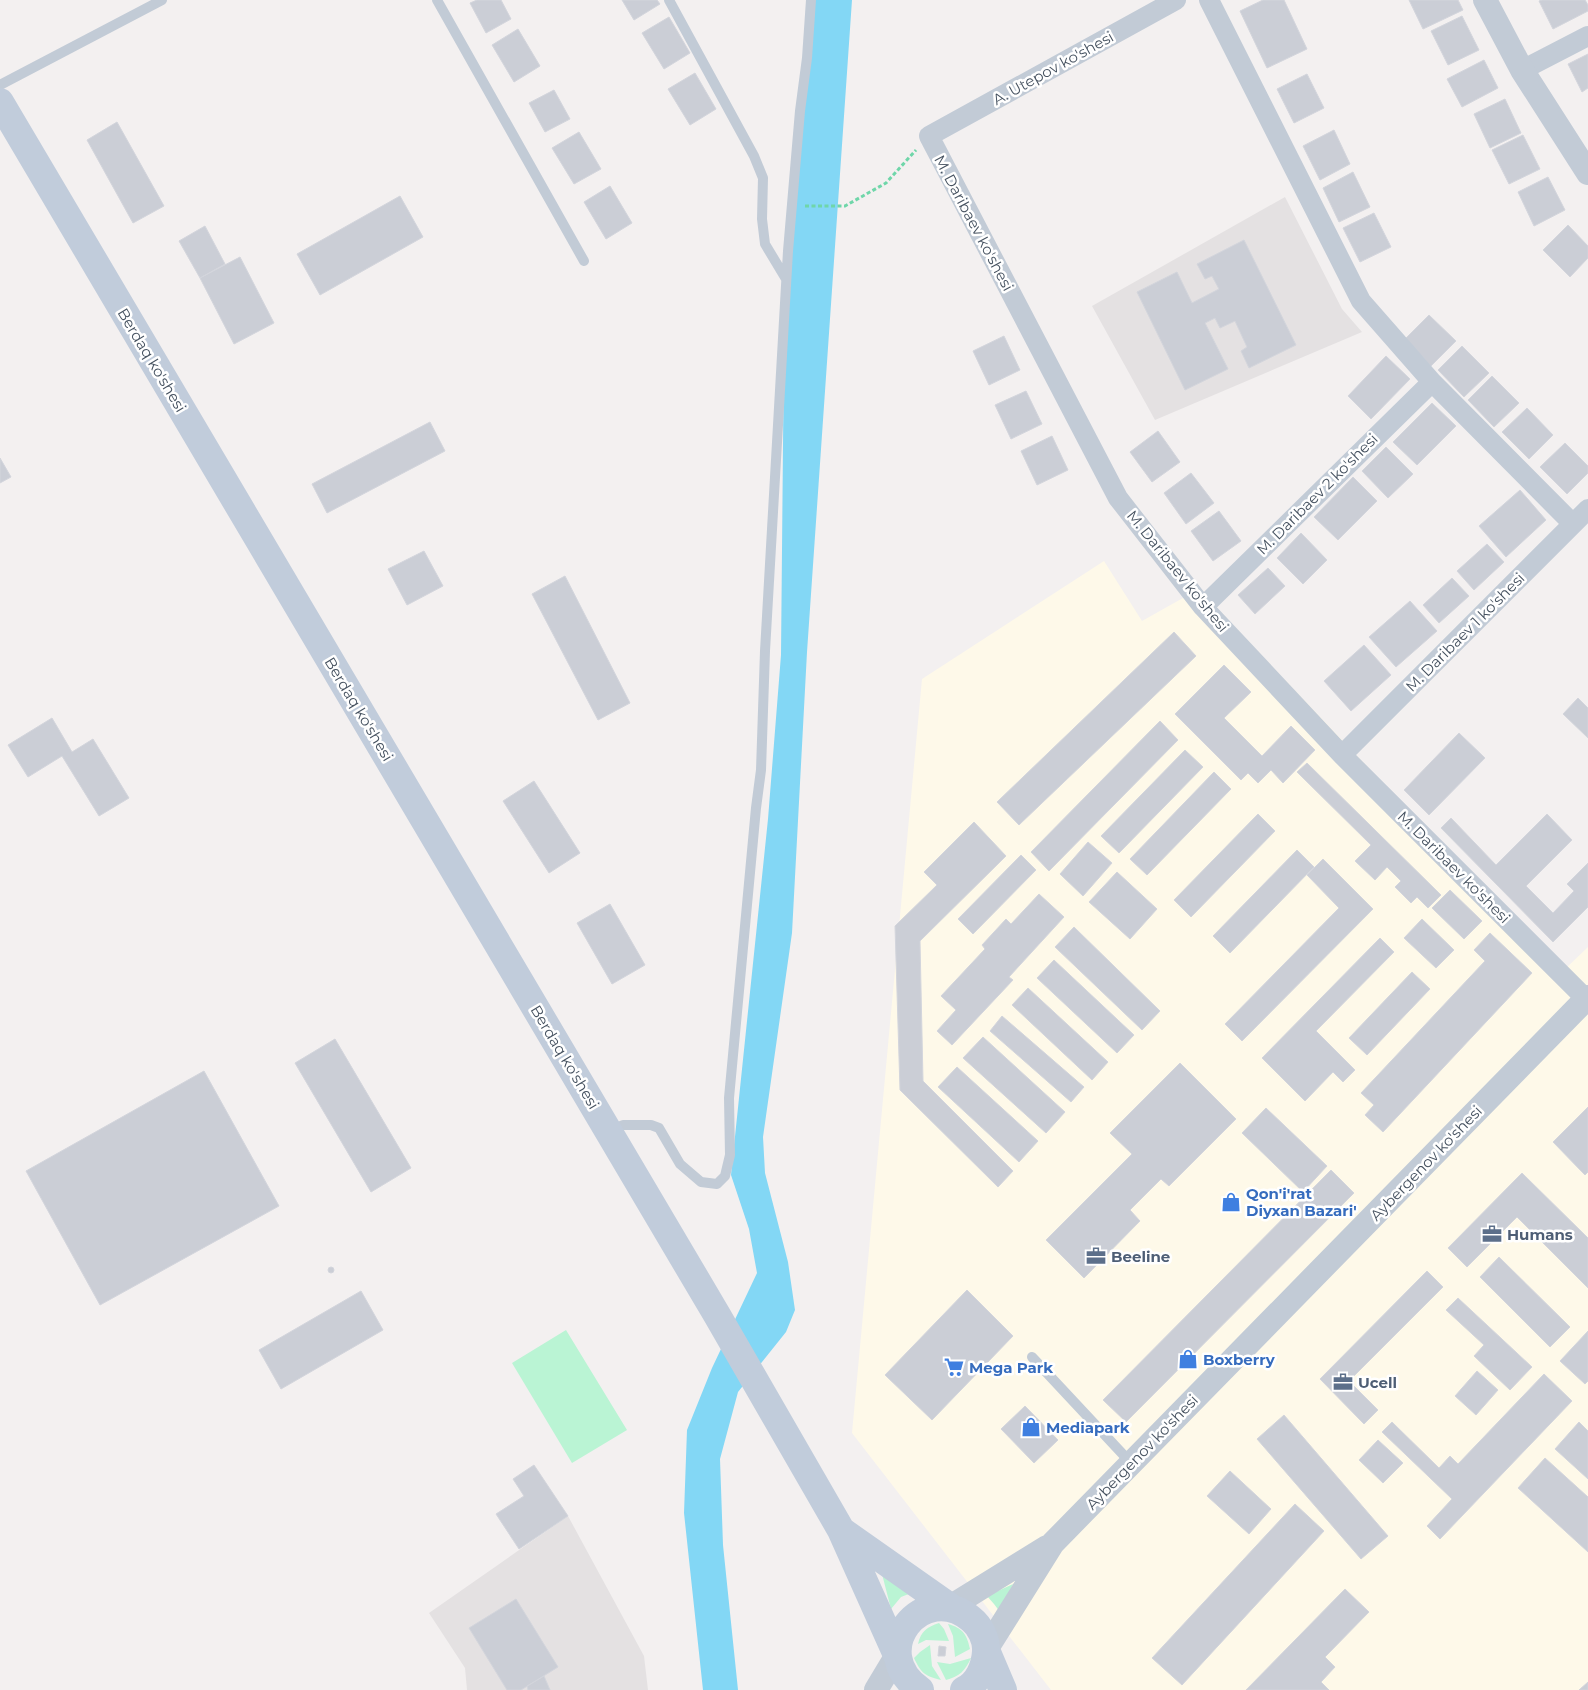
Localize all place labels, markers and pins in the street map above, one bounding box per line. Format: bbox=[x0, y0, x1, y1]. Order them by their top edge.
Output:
place label: Qon'i'rat Diyxan Bazari' bbox=[1246, 1184, 1357, 1220]
shop icon: Qon'i'rat Diyxan Bazari' bbox=[1220, 1191, 1242, 1213]
office icon: Humans bbox=[1481, 1223, 1503, 1245]
place label: Humans bbox=[1507, 1225, 1573, 1244]
office icon: Beeline bbox=[1085, 1245, 1107, 1267]
place label: Beeline bbox=[1111, 1247, 1170, 1266]
shop icon: Boxberry bbox=[1177, 1348, 1199, 1370]
place label: Boxberry bbox=[1203, 1350, 1276, 1369]
supermarket icon: Mega Park bbox=[943, 1356, 965, 1378]
place label: Mega Park bbox=[969, 1358, 1053, 1377]
office icon: Ucell bbox=[1332, 1371, 1354, 1393]
place label: Ucell bbox=[1358, 1373, 1397, 1392]
shop icon: Mediapark bbox=[1020, 1416, 1042, 1438]
place label: Mediapark bbox=[1046, 1418, 1130, 1437]

